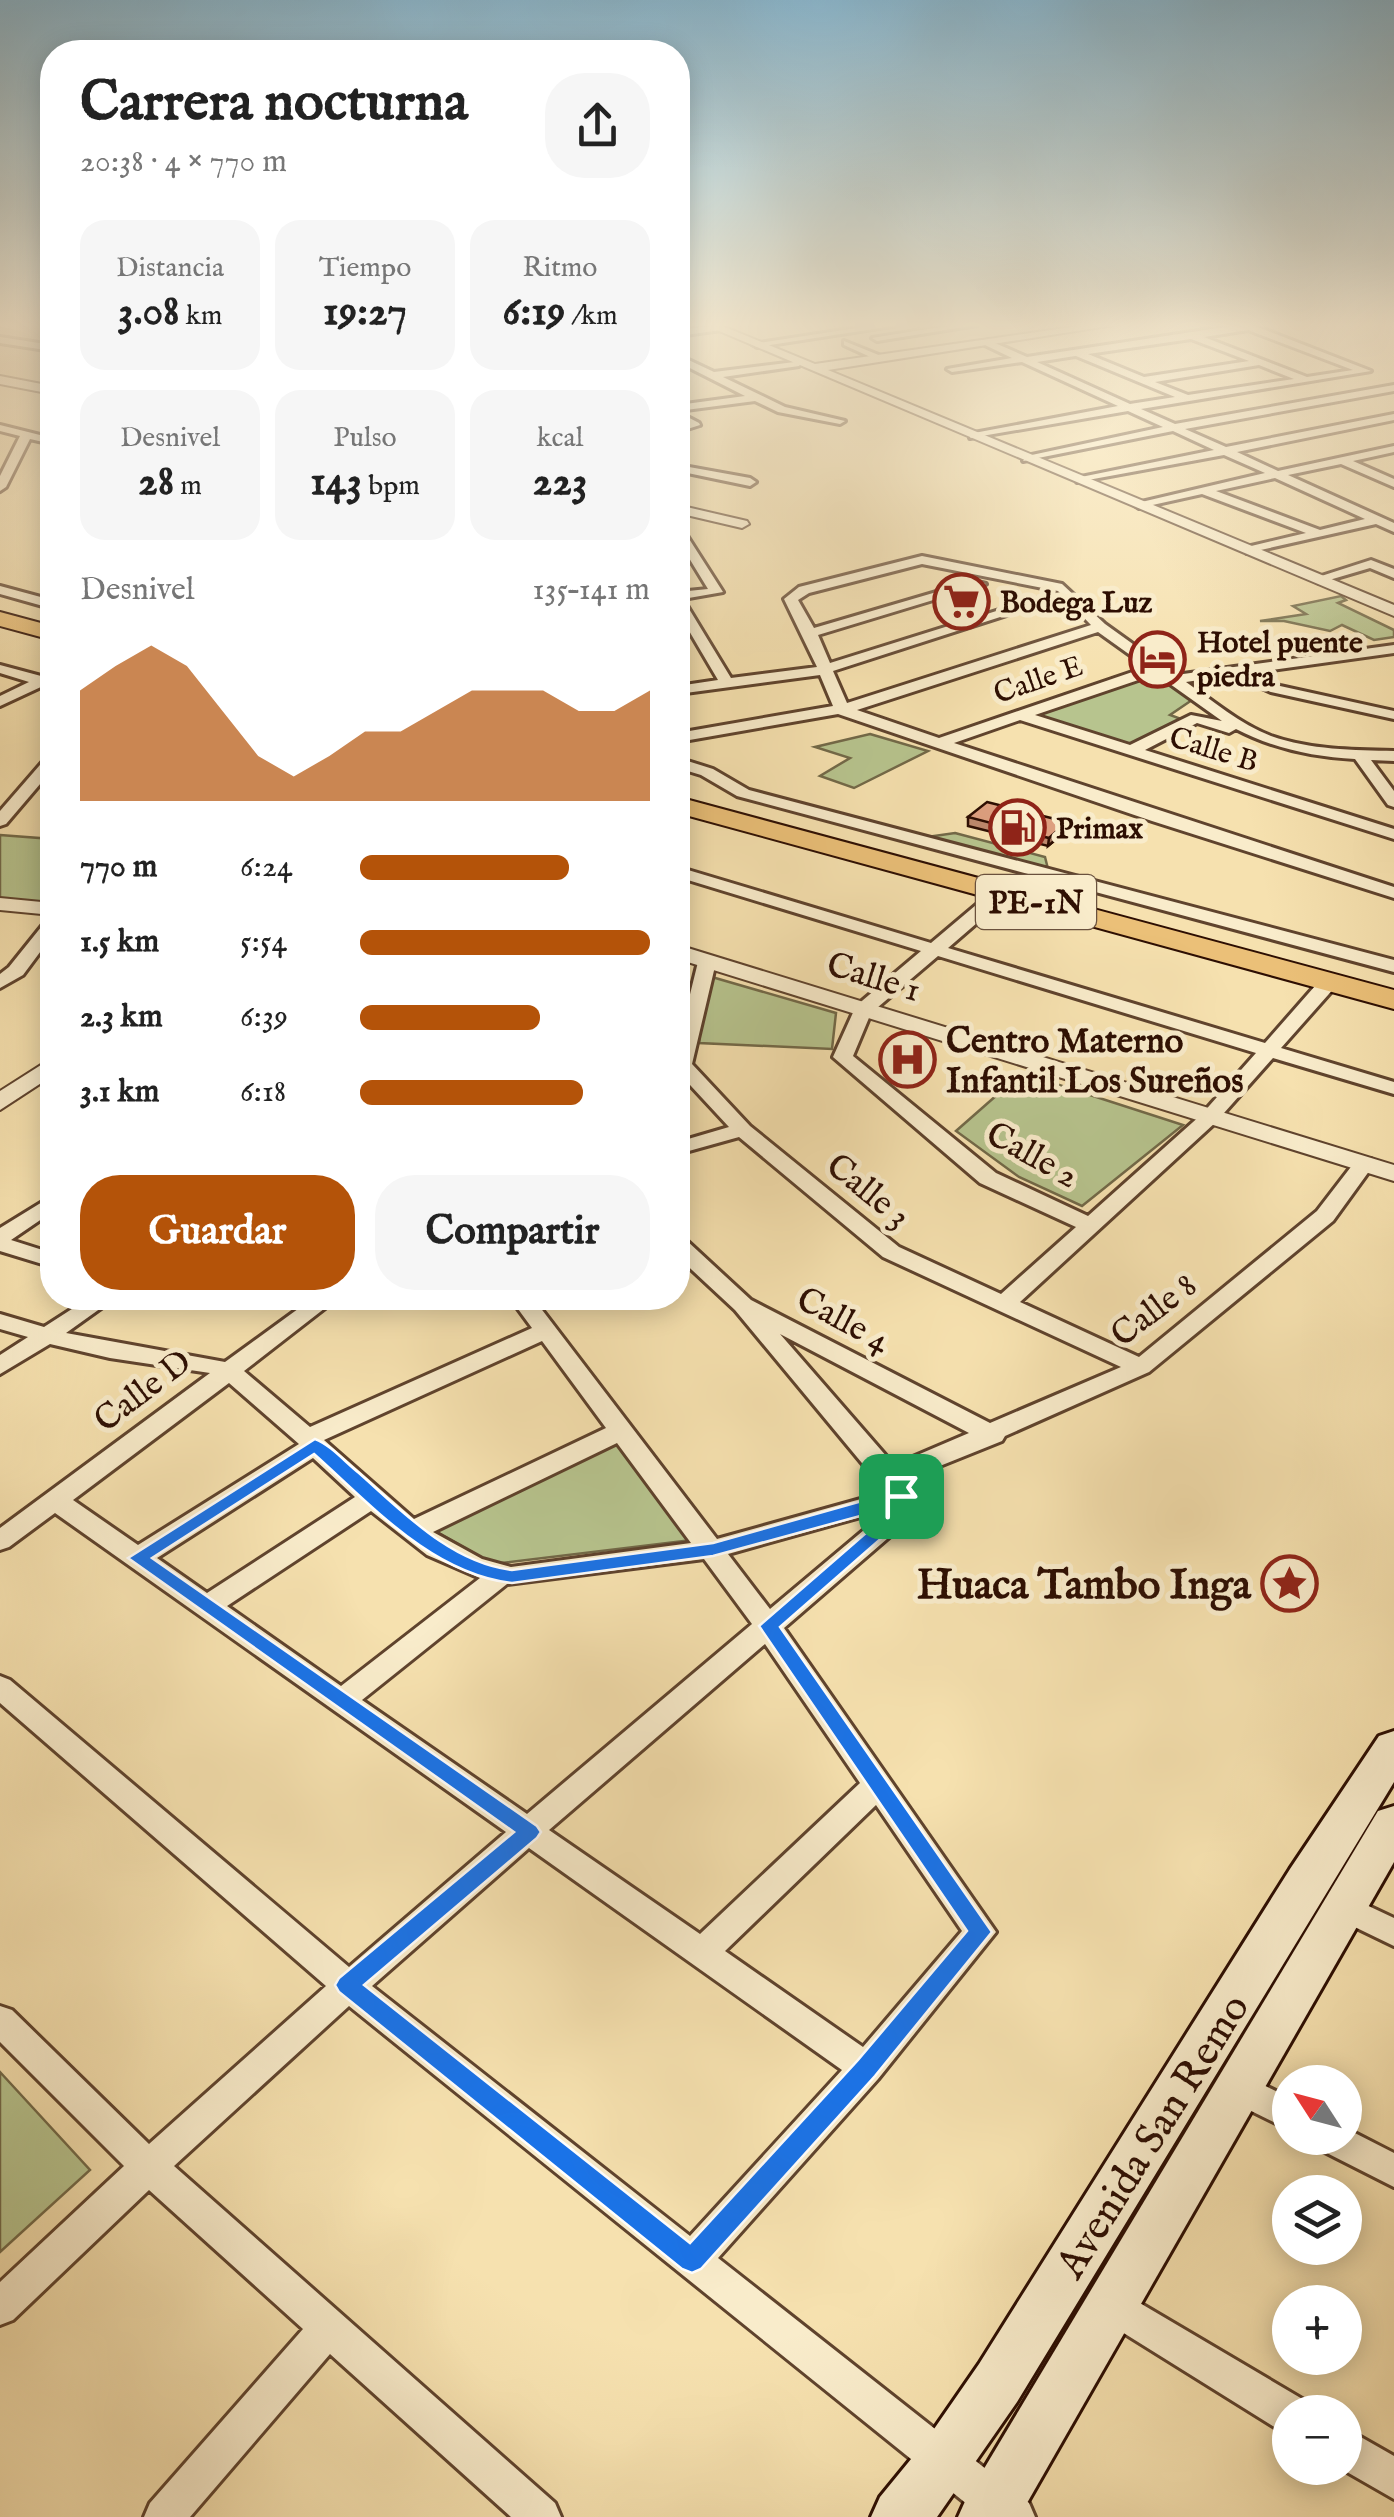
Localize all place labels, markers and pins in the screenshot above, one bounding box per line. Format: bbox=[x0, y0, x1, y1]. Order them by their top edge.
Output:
supermarket icon: Bodega Luz bbox=[931, 572, 991, 632]
place label: Bodega Luz bbox=[1000, 585, 1152, 623]
place label: Hotel puente piedra bbox=[1196, 625, 1363, 697]
hotel icon: Hotel puente piedra bbox=[1128, 629, 1188, 689]
fuel station icon: Primax bbox=[987, 798, 1047, 858]
place label: Primax bbox=[1056, 811, 1144, 849]
place label: Centro Materno Infantil Los Sureños bbox=[946, 1020, 1244, 1105]
hospital icon: Centro Materno Infantil Los Sureños bbox=[877, 1030, 937, 1090]
pin bbox=[859, 1454, 944, 1539]
place icon: Huaca Tambo Inga bbox=[1260, 1553, 1320, 1613]
place label: Huaca Tambo Inga bbox=[917, 1560, 1252, 1613]

